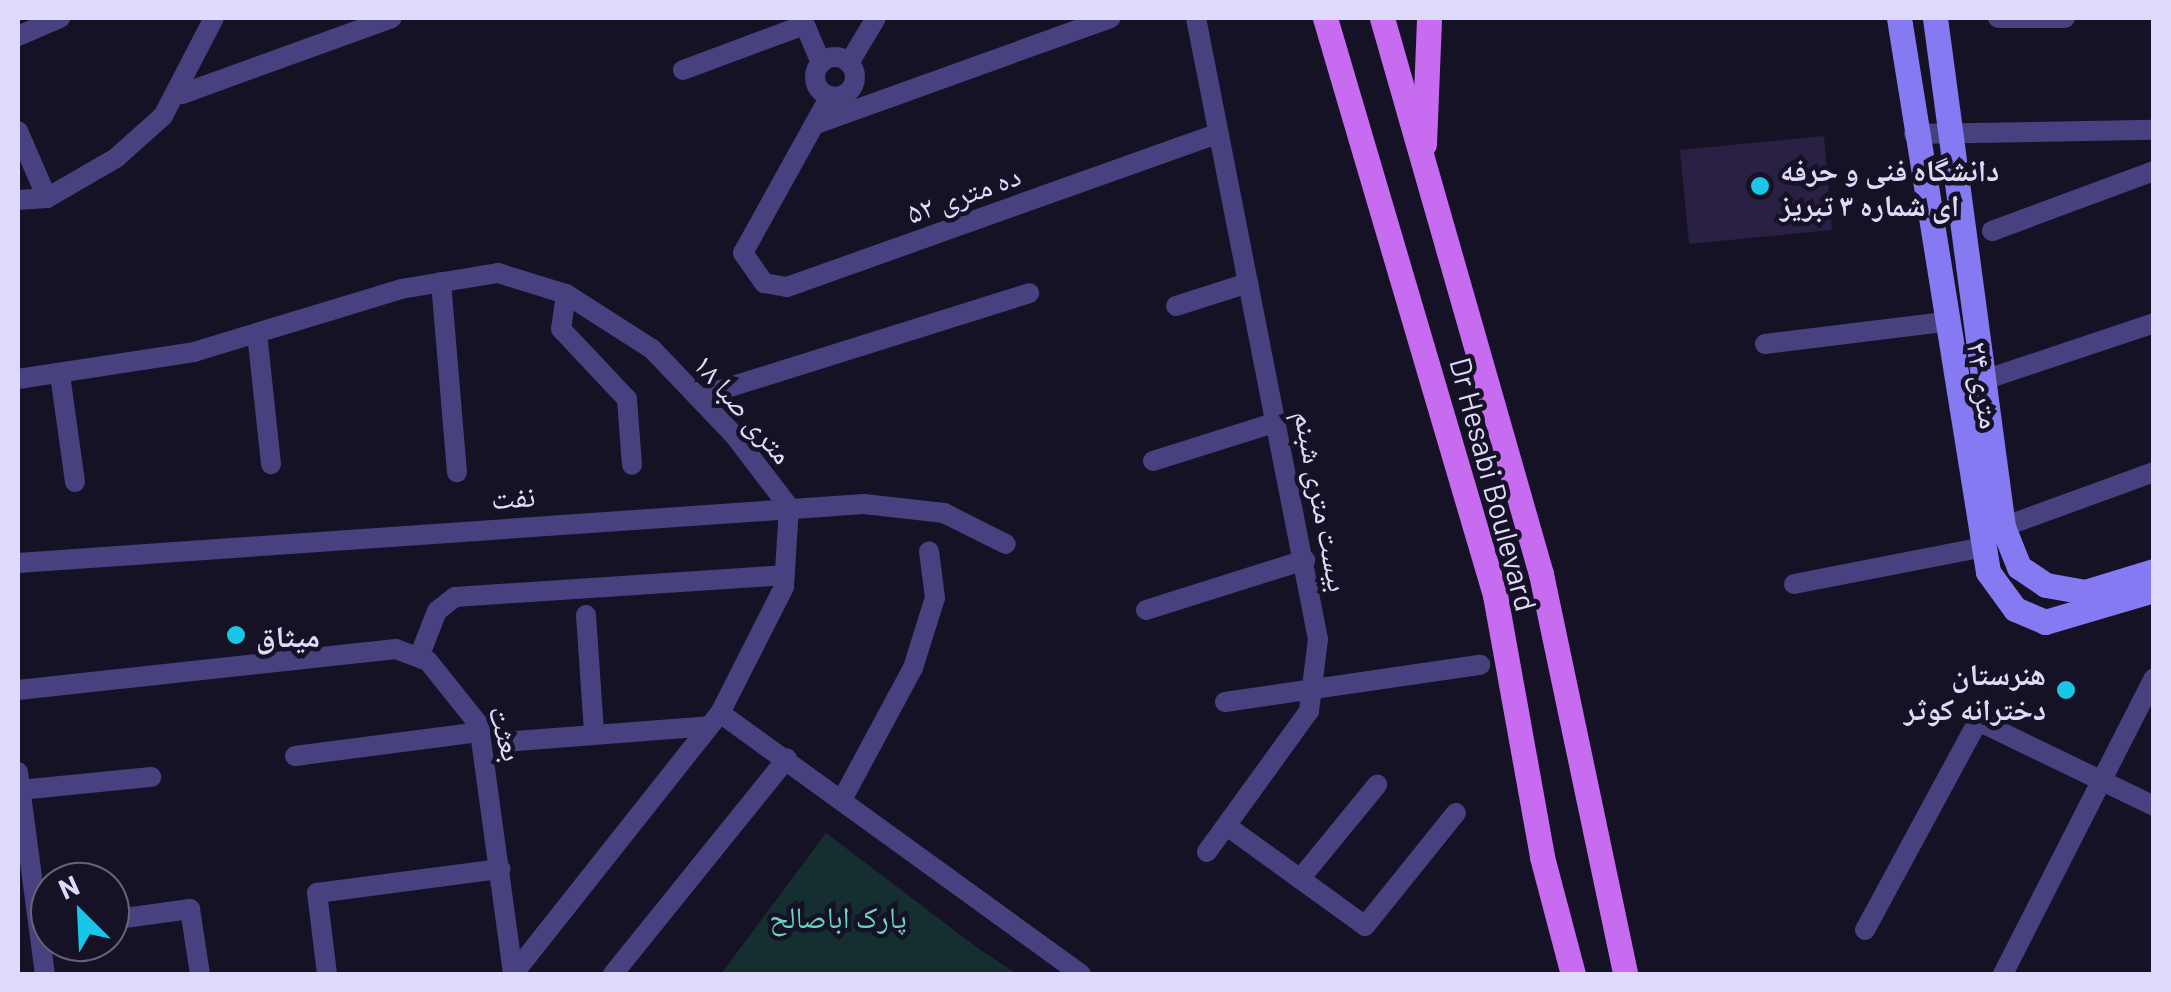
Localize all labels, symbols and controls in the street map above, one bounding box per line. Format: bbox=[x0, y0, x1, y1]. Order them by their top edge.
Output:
place label: دانشگاه فنی و حرفه ای شماره ۳ تبریز bbox=[1780, 151, 1999, 222]
street label: ده متری ۵۲ bbox=[901, 156, 1025, 230]
marker: دانشگاه فنی و حرفه ای شماره ۳ تبریز bbox=[1749, 175, 1771, 197]
street label: ۲۴ متری bbox=[1960, 339, 2010, 431]
street label: متری صبا ۱۸ bbox=[686, 346, 802, 470]
street label: Dr Hesabi Boulevard bbox=[1443, 353, 1545, 615]
street label: بیست متری شبنم bbox=[1288, 407, 1358, 595]
street label: نفت bbox=[490, 476, 536, 516]
place label: میثاق bbox=[256, 617, 320, 653]
marker: میثاق bbox=[225, 624, 247, 646]
place label: هنرستان دخترانه کوثر bbox=[1904, 655, 2046, 726]
marker: هنرستان دخترانه کوثر bbox=[2055, 679, 2077, 701]
street label: بعثت bbox=[482, 701, 532, 765]
north arrow bbox=[30, 862, 130, 962]
text: N bbox=[53, 867, 84, 906]
park label: پارک اباصالح bbox=[769, 898, 907, 934]

